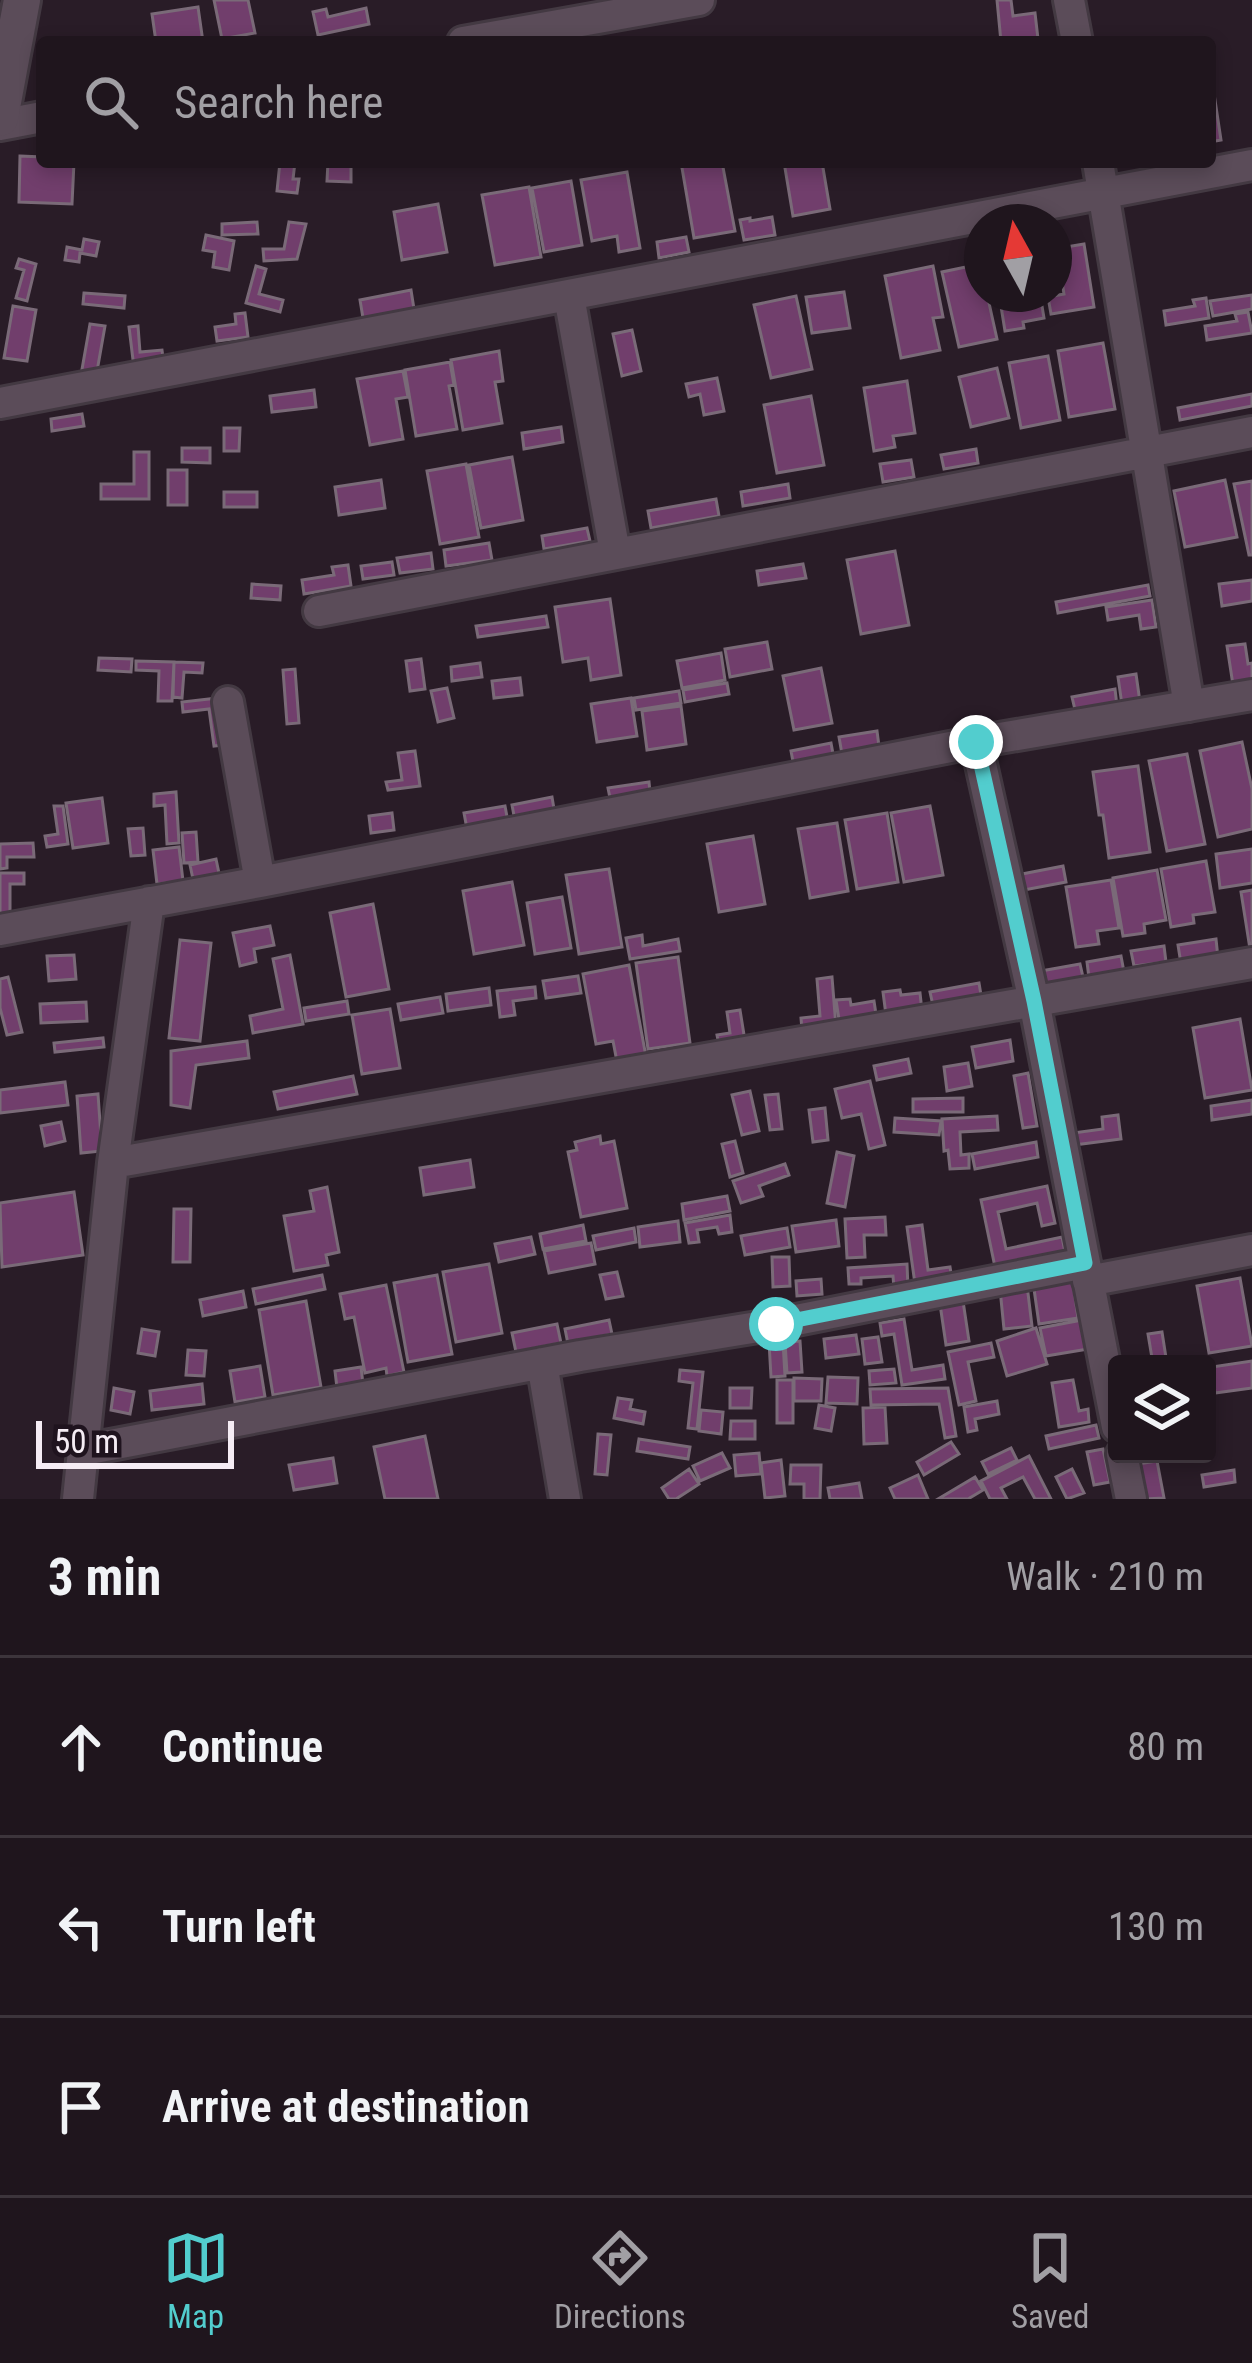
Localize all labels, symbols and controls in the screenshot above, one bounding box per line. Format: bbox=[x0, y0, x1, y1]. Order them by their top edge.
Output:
search box bbox=[36, 36, 1216, 168]
icon: search bbox=[78, 69, 144, 135]
text: Search here bbox=[174, 76, 383, 129]
north arrow bbox=[964, 204, 1072, 312]
route end bbox=[949, 715, 1003, 769]
route start bbox=[749, 1297, 803, 1351]
map controls bbox=[1108, 1355, 1216, 1463]
button: layers bbox=[1108, 1355, 1216, 1463]
scale bar bbox=[36, 1415, 234, 1468]
text: 50 m bbox=[54, 1422, 119, 1461]
text: 3 min bbox=[48, 1548, 161, 1607]
text: Walk · 210 m bbox=[1006, 1554, 1204, 1600]
icon: ahead bbox=[48, 1714, 114, 1780]
text: Continue bbox=[162, 1720, 323, 1773]
text: 80 m bbox=[1127, 1724, 1204, 1770]
icon: left bbox=[48, 1894, 114, 1960]
text: Turn left bbox=[162, 1900, 316, 1953]
text: 130 m bbox=[1108, 1904, 1204, 1950]
icon: arrive bbox=[48, 2074, 114, 2140]
text: Arrive at destination bbox=[162, 2080, 530, 2133]
tab: Map bbox=[163, 2225, 229, 2336]
tab: Directions bbox=[554, 2225, 686, 2336]
tab: Saved bbox=[1011, 2225, 1089, 2336]

